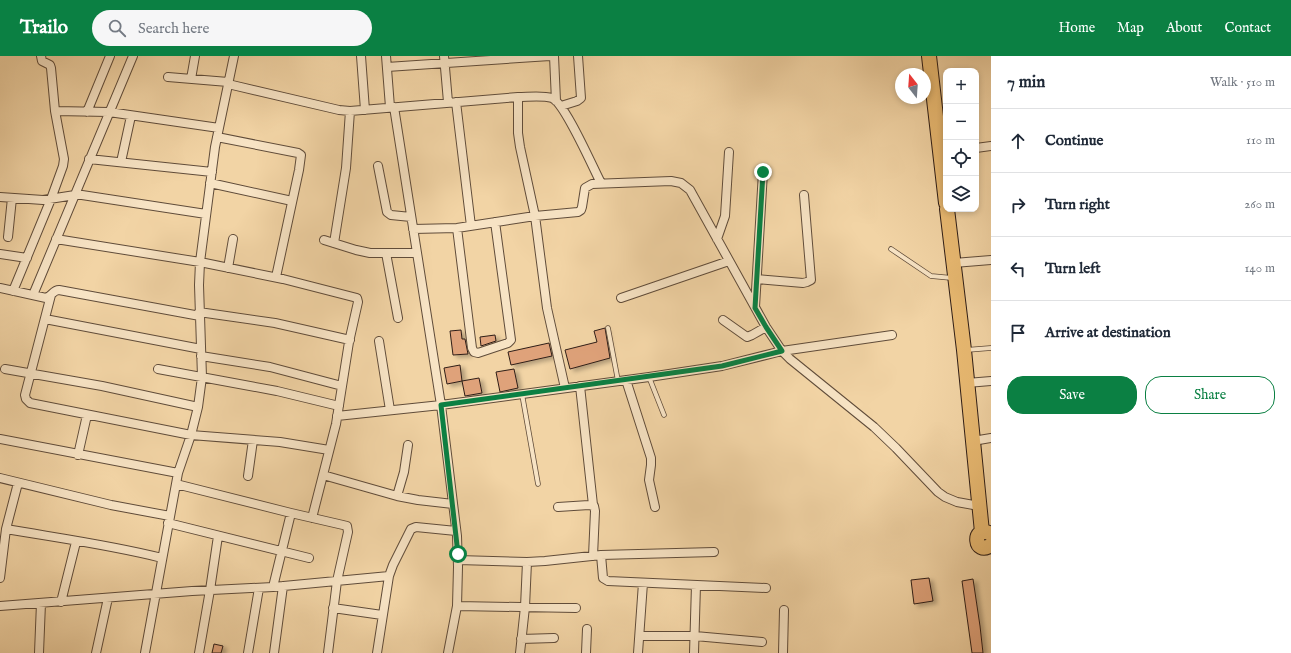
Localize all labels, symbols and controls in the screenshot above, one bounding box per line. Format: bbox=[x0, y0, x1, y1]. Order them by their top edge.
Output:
search box bbox=[92, 10, 372, 46]
text: Trailo bbox=[20, 16, 68, 40]
icon: search bbox=[106, 17, 128, 39]
text: Search here bbox=[138, 19, 209, 38]
text: Home bbox=[1059, 19, 1095, 37]
text: Map bbox=[1117, 19, 1144, 37]
text: About bbox=[1166, 19, 1202, 37]
text: Contact bbox=[1224, 19, 1271, 37]
north arrow bbox=[895, 68, 931, 104]
map controls bbox=[943, 68, 979, 212]
button: + bbox=[943, 68, 979, 104]
text: 7 min bbox=[1007, 72, 1045, 93]
text: Walk · 510 m bbox=[1210, 74, 1275, 91]
button: − bbox=[943, 104, 979, 140]
icon: ahead bbox=[1007, 130, 1029, 152]
text: Continue bbox=[1045, 131, 1103, 150]
text: 110 m bbox=[1246, 132, 1275, 149]
button: locate bbox=[943, 140, 979, 176]
route end bbox=[754, 163, 772, 181]
button: layers bbox=[943, 176, 979, 212]
icon: right bbox=[1007, 194, 1029, 216]
text: Turn right bbox=[1045, 195, 1110, 214]
text: 260 m bbox=[1244, 196, 1275, 213]
icon: left bbox=[1007, 258, 1029, 280]
text: Turn left bbox=[1045, 259, 1101, 278]
text: 140 m bbox=[1245, 260, 1275, 277]
icon: arrive bbox=[1007, 322, 1029, 344]
text: Arrive at destination bbox=[1045, 323, 1171, 342]
button: Save bbox=[1007, 376, 1137, 414]
button: Share bbox=[1145, 376, 1275, 414]
route start bbox=[449, 545, 467, 563]

